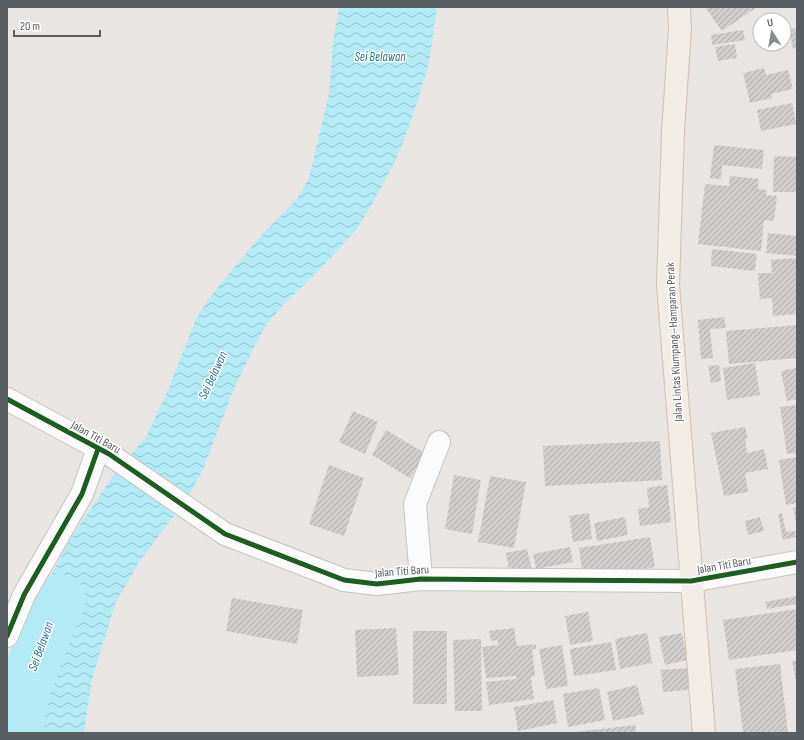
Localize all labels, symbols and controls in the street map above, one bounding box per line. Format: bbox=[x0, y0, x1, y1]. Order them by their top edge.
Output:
scale bar bbox=[14, 12, 100, 38]
north arrow bbox=[752, 12, 792, 52]
text: U bbox=[766, 16, 775, 30]
text: 20 m bbox=[20, 19, 40, 34]
water label: Sei Belawan bbox=[354, 49, 406, 65]
street label: Jalan Lintas Klumpang–Hamparan Perak bbox=[663, 262, 686, 423]
water label: Sei Belawan bbox=[195, 348, 231, 402]
street label: Jalan Titi Baru bbox=[67, 417, 123, 457]
street label: Jalan Titi Baru bbox=[695, 553, 752, 578]
street label: Jalan Titi Baru bbox=[373, 562, 430, 581]
water label: Sei Belawan bbox=[25, 619, 57, 673]

